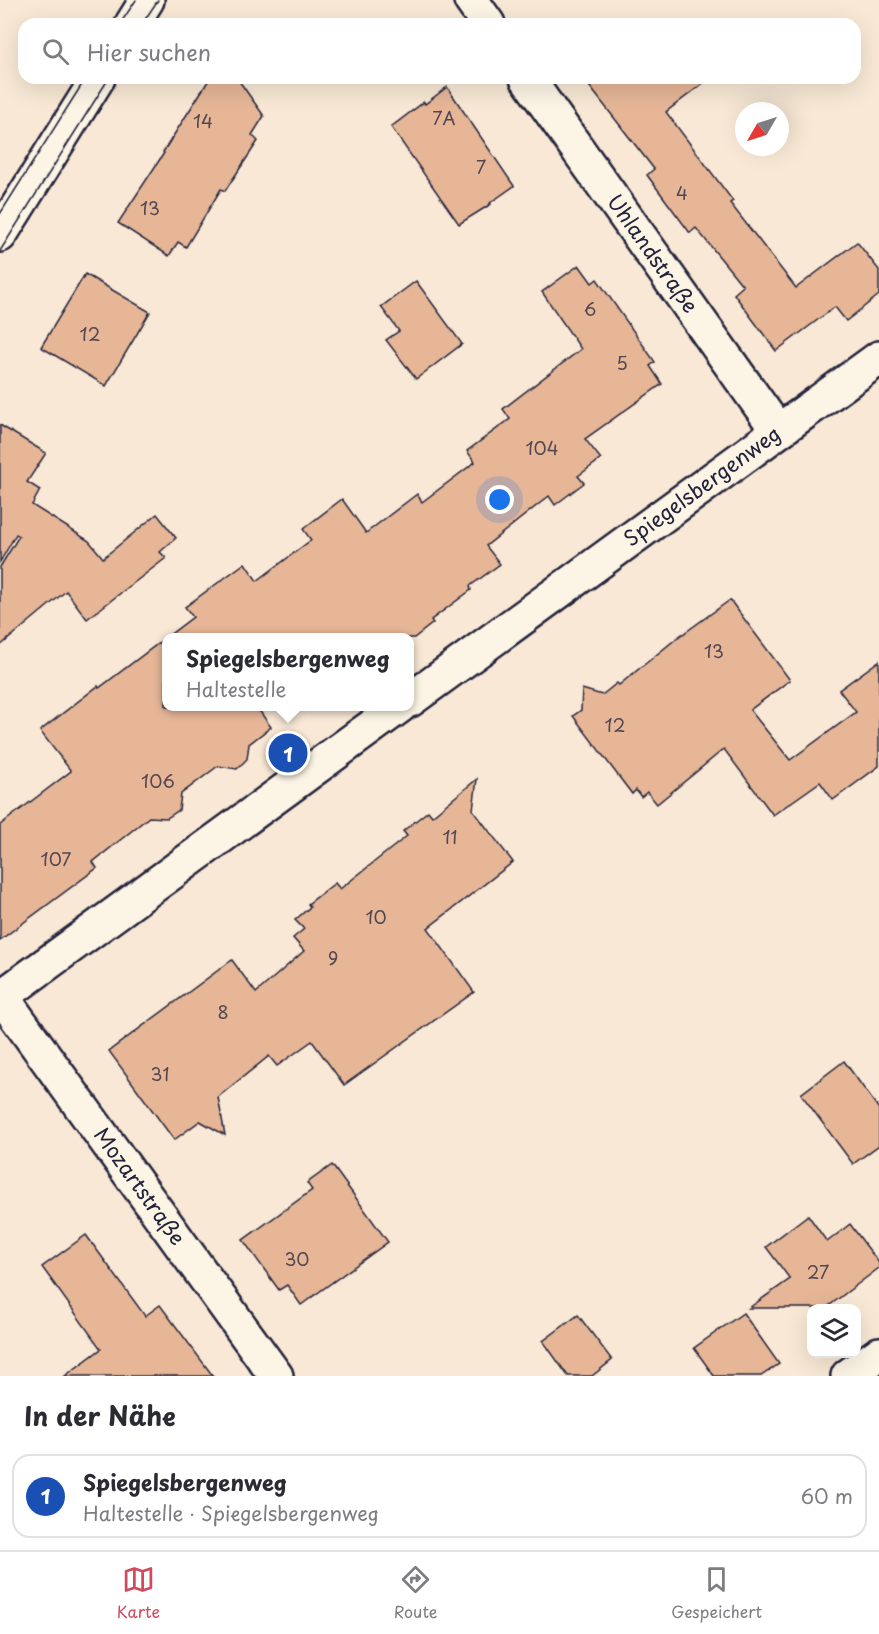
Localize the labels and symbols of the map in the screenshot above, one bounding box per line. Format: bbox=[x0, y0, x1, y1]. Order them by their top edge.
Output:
north arrow bbox=[735, 102, 789, 156]
house number: 7A bbox=[432, 104, 456, 131]
house number: 14 bbox=[193, 107, 213, 134]
house number: 7 bbox=[476, 153, 486, 180]
house number: 4 bbox=[676, 179, 688, 206]
street label: Uhlandstraße bbox=[600, 187, 707, 319]
house number: 13 bbox=[140, 194, 160, 221]
house number: 6 bbox=[584, 295, 596, 322]
house number: 12 bbox=[80, 320, 100, 347]
house number: 5 bbox=[616, 349, 628, 376]
street label: Spiegelsbergenweg bbox=[616, 417, 786, 553]
house number: 104 bbox=[525, 434, 559, 461]
your location bbox=[485, 485, 514, 514]
house number: 13 bbox=[704, 637, 724, 664]
house number: 12 bbox=[605, 711, 625, 738]
pin: 1 bbox=[268, 730, 308, 776]
house number: 106 bbox=[141, 767, 175, 794]
house number: 11 bbox=[442, 823, 458, 850]
house number: 107 bbox=[41, 845, 71, 872]
house number: 10 bbox=[365, 903, 387, 930]
house number: 9 bbox=[328, 944, 338, 971]
house number: 8 bbox=[217, 998, 229, 1025]
house number: 31 bbox=[151, 1060, 169, 1087]
street label: Mozartstraße bbox=[87, 1120, 194, 1251]
house number: 30 bbox=[284, 1245, 310, 1272]
house number: 27 bbox=[807, 1258, 829, 1285]

